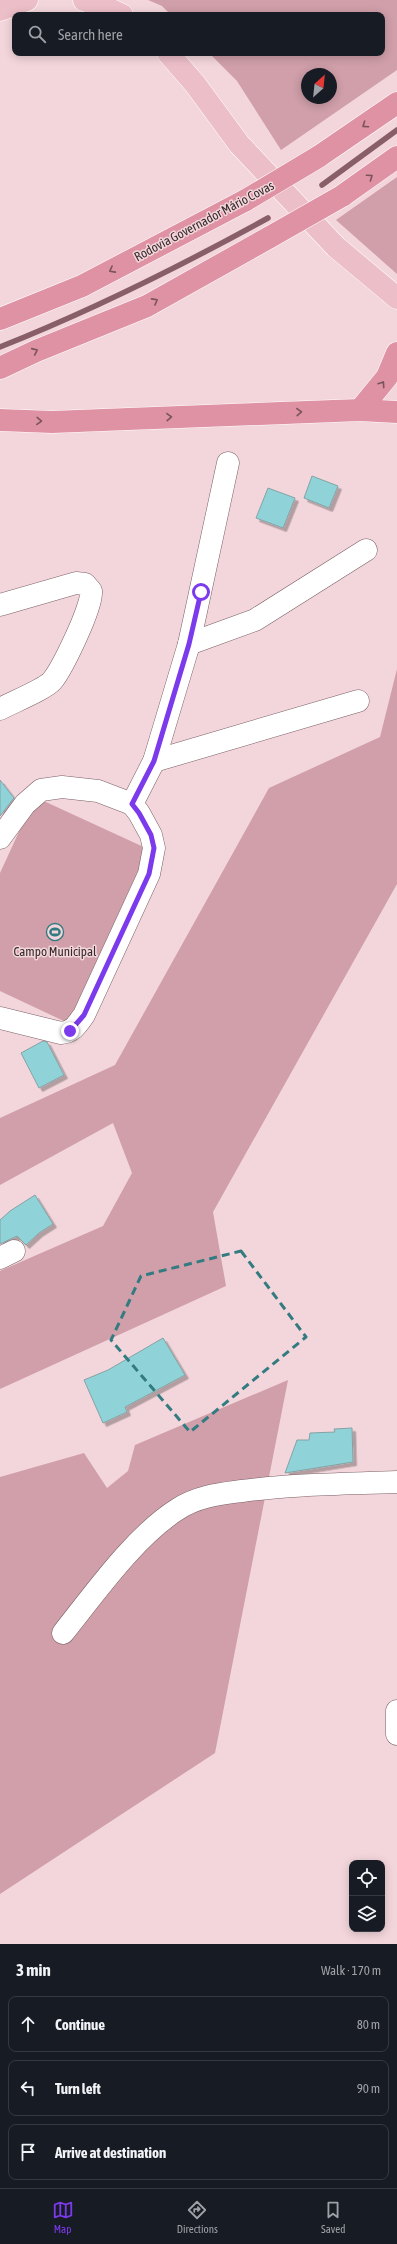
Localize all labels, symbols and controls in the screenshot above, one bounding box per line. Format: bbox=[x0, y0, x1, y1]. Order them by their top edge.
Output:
search box bbox=[12, 12, 385, 56]
icon: search bbox=[26, 23, 48, 45]
text: Search here bbox=[58, 26, 123, 43]
north arrow bbox=[301, 68, 337, 104]
one-way arrow bbox=[362, 120, 369, 127]
one-way arrow bbox=[365, 175, 372, 182]
street label: Rodovia Governador Mário Covas bbox=[132, 178, 277, 264]
one-way arrow bbox=[109, 265, 116, 273]
one-way arrow bbox=[151, 299, 158, 306]
one-way arrow bbox=[31, 348, 39, 356]
one-way arrow bbox=[377, 381, 385, 388]
one-way arrow bbox=[296, 408, 302, 417]
one-way arrow bbox=[166, 412, 172, 421]
one-way arrow bbox=[36, 417, 42, 425]
route start bbox=[192, 583, 210, 601]
sports icon: Campo Municipal bbox=[45, 922, 65, 942]
place label: Campo Municipal bbox=[13, 944, 97, 959]
route end bbox=[61, 1022, 79, 1040]
map controls bbox=[349, 1860, 385, 1932]
button: locate bbox=[349, 1860, 385, 1896]
button: layers bbox=[349, 1896, 385, 1932]
text: 3 min bbox=[16, 1960, 51, 1980]
text: Walk · 170 m bbox=[321, 1963, 381, 1978]
icon: ahead bbox=[17, 2013, 39, 2035]
text: Continue bbox=[55, 2016, 105, 2033]
text: 80 m bbox=[357, 2017, 380, 2032]
icon: left bbox=[17, 2077, 39, 2099]
text: Turn left bbox=[55, 2080, 101, 2097]
text: 90 m bbox=[357, 2081, 380, 2096]
icon: arrive bbox=[17, 2141, 39, 2163]
text: Arrive at destination bbox=[55, 2144, 166, 2161]
tab: Map bbox=[52, 2199, 74, 2235]
tab: Directions bbox=[177, 2199, 218, 2235]
tab: Saved bbox=[321, 2199, 345, 2235]

